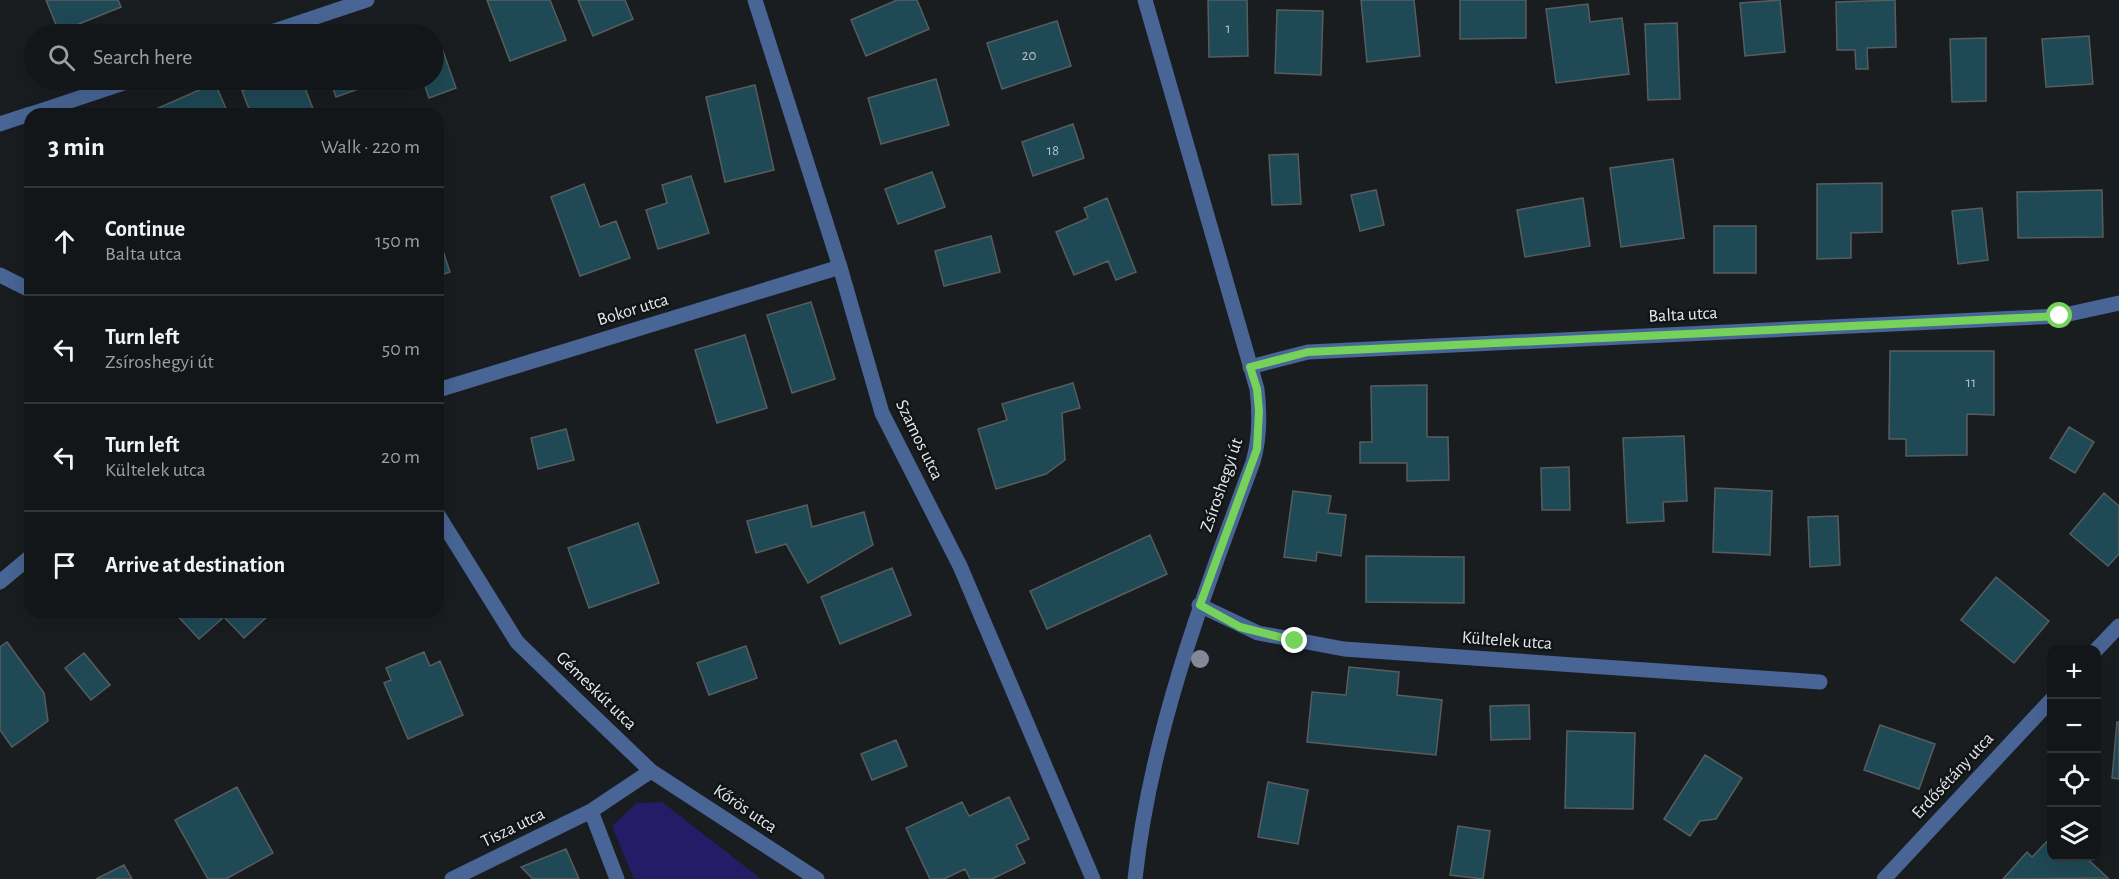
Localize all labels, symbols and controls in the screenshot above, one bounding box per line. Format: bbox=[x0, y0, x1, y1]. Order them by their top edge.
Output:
house number: 1 bbox=[1225, 21, 1231, 36]
search box bbox=[24, 24, 444, 90]
icon: search bbox=[45, 41, 78, 74]
text: Search here bbox=[93, 46, 192, 68]
house number: 20 bbox=[1022, 48, 1036, 63]
text: 3 min bbox=[48, 134, 105, 160]
text: Walk · 220 m bbox=[321, 137, 420, 157]
house number: 18 bbox=[1047, 143, 1059, 158]
text: Continue bbox=[105, 218, 185, 240]
icon: ahead bbox=[48, 225, 81, 258]
text: 150 m bbox=[375, 231, 420, 251]
text: Balta utca bbox=[105, 244, 182, 264]
street label: Bokor utca bbox=[595, 291, 671, 329]
route start bbox=[2046, 302, 2072, 328]
street label: Balta utca bbox=[1648, 304, 1718, 326]
text: Turn left bbox=[105, 326, 179, 348]
icon: left bbox=[48, 333, 81, 366]
text: 50 m bbox=[382, 339, 420, 359]
text: Zsíroshegyi út bbox=[105, 352, 214, 372]
house number: 11 bbox=[1966, 375, 1976, 390]
street label: Szamos utca bbox=[892, 397, 946, 483]
text: Turn left bbox=[105, 434, 179, 456]
street label: Zsíroshegyi út bbox=[1198, 436, 1247, 534]
icon: left bbox=[48, 441, 81, 474]
text: 20 m bbox=[381, 447, 420, 467]
text: Kültelek utca bbox=[105, 460, 206, 480]
icon: arrive bbox=[48, 549, 81, 582]
text: Arrive at destination bbox=[105, 554, 285, 576]
route end bbox=[1281, 627, 1307, 653]
street label: Kültelek utca bbox=[1461, 629, 1553, 653]
map controls bbox=[2047, 645, 2101, 861]
button: + bbox=[2047, 645, 2101, 699]
street label: Gémeskút utca bbox=[552, 648, 640, 734]
button: − bbox=[2047, 699, 2101, 753]
street label: Erdősétány utca bbox=[1909, 729, 1997, 823]
button: locate bbox=[2047, 753, 2101, 807]
street label: Kőrös utca bbox=[710, 781, 780, 837]
street label: Tisza utca bbox=[478, 805, 548, 851]
button: layers bbox=[2047, 807, 2101, 861]

